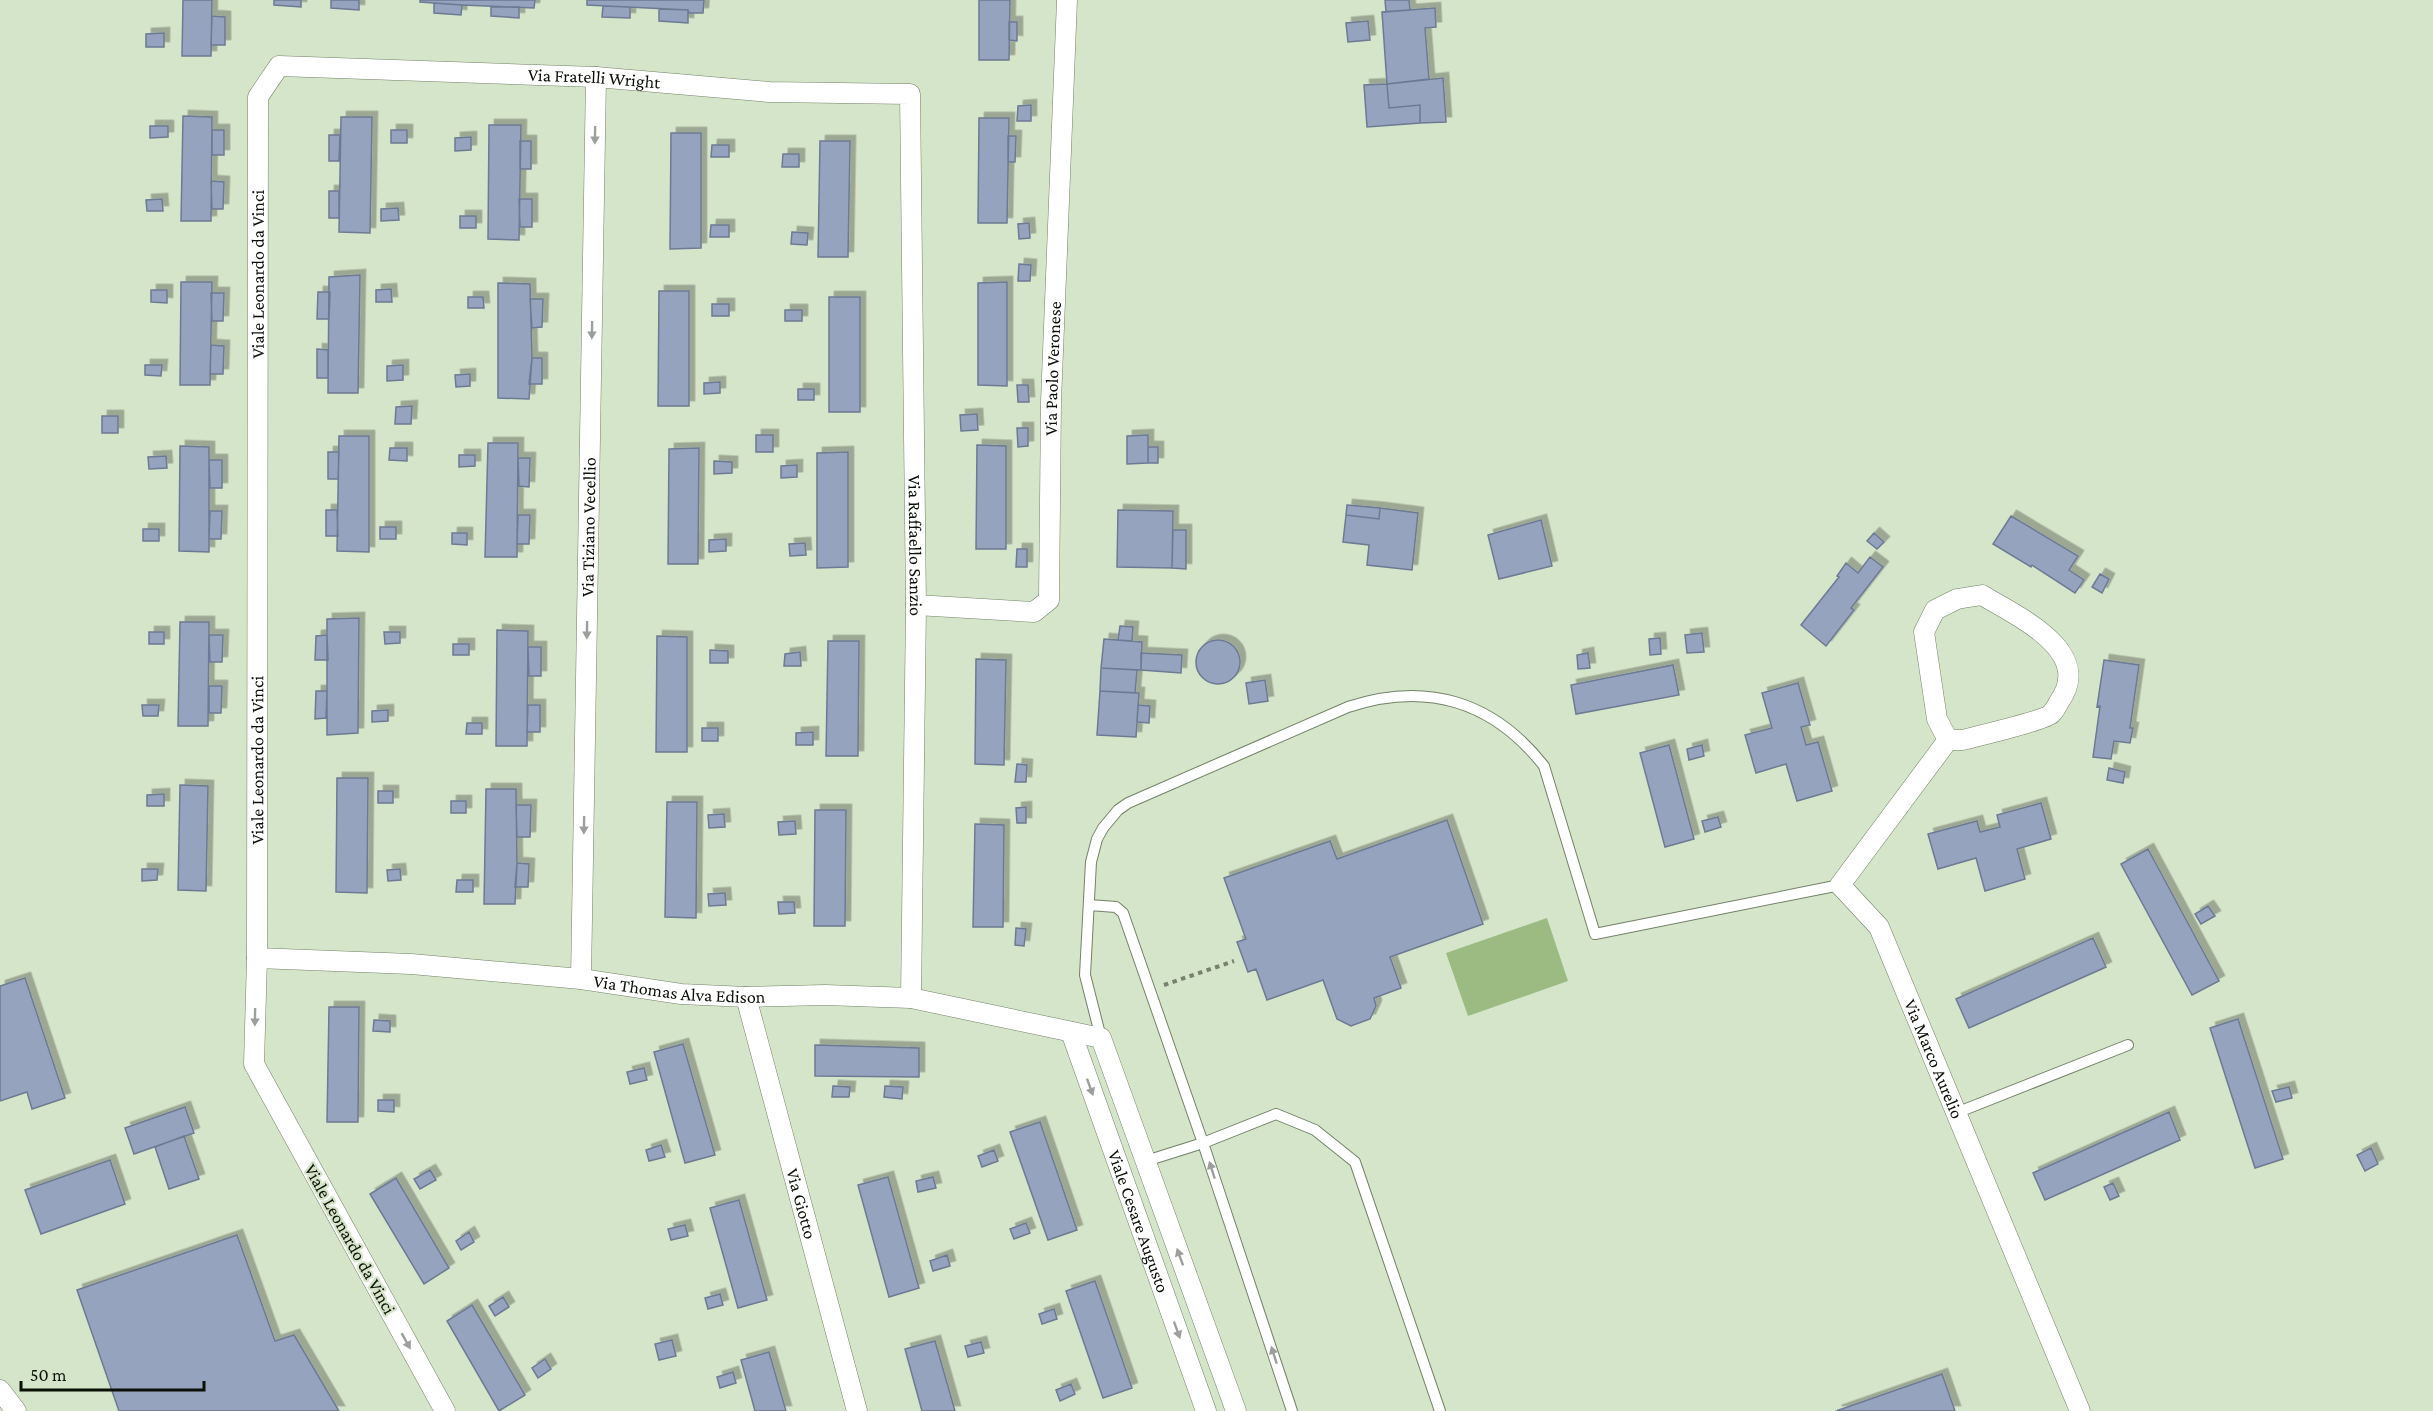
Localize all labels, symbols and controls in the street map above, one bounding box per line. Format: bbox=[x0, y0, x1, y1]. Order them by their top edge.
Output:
street label: Via Fratelli Wright bbox=[528, 65, 662, 93]
one-way arrow bbox=[590, 126, 600, 145]
street label: Viale Leonardo da Vinci bbox=[248, 190, 268, 358]
street label: Via Paolo Veronese bbox=[1041, 301, 1065, 436]
one-way arrow bbox=[587, 320, 596, 339]
street label: Via Tiziano Vecellio bbox=[577, 457, 600, 597]
street label: Via Raffaello Sanzio bbox=[904, 475, 926, 616]
one-way arrow bbox=[582, 620, 592, 639]
street label: Viale Leonardo da Vinci bbox=[247, 676, 267, 844]
one-way arrow bbox=[579, 815, 589, 834]
street label: Via Thomas Alva Edison bbox=[592, 971, 766, 1007]
street label: Via Marco Aurelio bbox=[1900, 996, 1967, 1122]
one-way arrow bbox=[250, 1007, 260, 1026]
one-way arrow bbox=[1086, 1078, 1096, 1096]
street label: Viale Cesare Augusto bbox=[1104, 1147, 1173, 1295]
street label: Viale Leonardo da Vinci bbox=[300, 1161, 400, 1318]
one-way arrow bbox=[1207, 1161, 1217, 1179]
street label: Via Giotto bbox=[782, 1166, 820, 1241]
one-way arrow bbox=[1175, 1248, 1185, 1266]
one-way arrow bbox=[1173, 1321, 1183, 1339]
one-way arrow bbox=[401, 1333, 411, 1350]
one-way arrow bbox=[1269, 1346, 1278, 1364]
scale bar bbox=[21, 1354, 204, 1392]
text: 50 m bbox=[30, 1365, 67, 1385]

